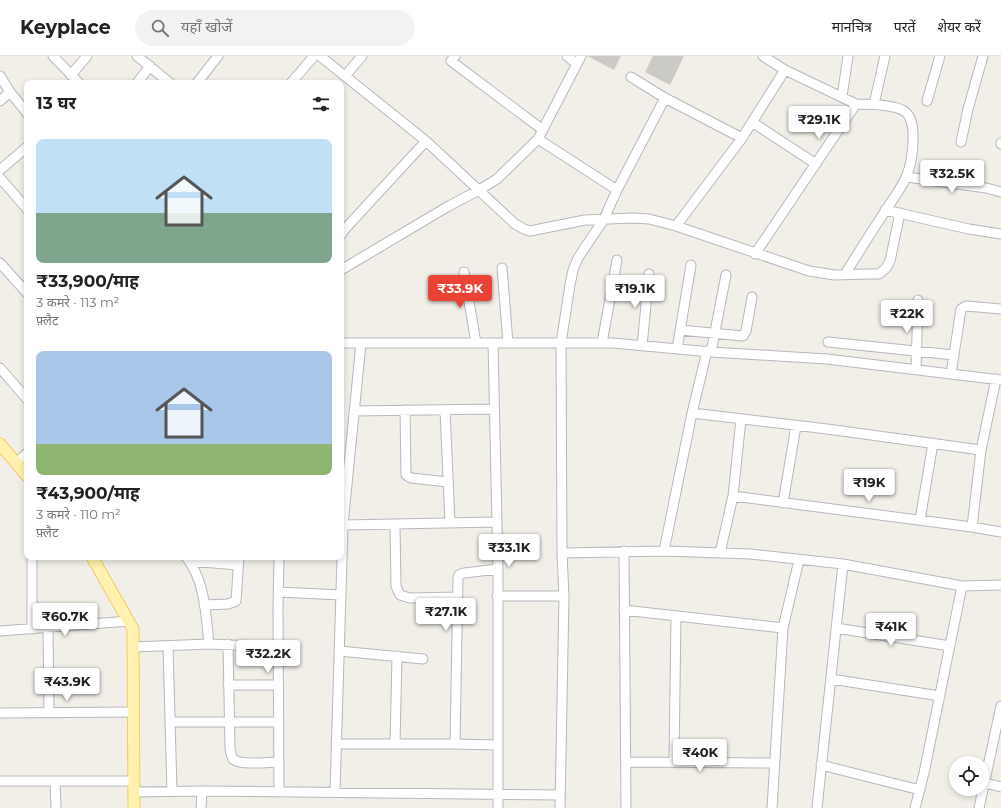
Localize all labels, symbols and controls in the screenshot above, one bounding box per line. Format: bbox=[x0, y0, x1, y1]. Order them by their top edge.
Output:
search box bbox=[135, 10, 415, 46]
text: Keyplace bbox=[20, 16, 111, 39]
icon: search bbox=[149, 17, 171, 39]
text: यहाँ खोजें bbox=[181, 17, 232, 36]
text: मानचित्र bbox=[832, 18, 872, 36]
text: परतें bbox=[894, 18, 915, 36]
text: शेयर करें bbox=[937, 18, 981, 36]
text: 13 घर bbox=[36, 93, 76, 113]
icon: filters bbox=[310, 93, 332, 115]
pin: ₹29.1K bbox=[786, 106, 852, 140]
text: ₹29.1K bbox=[797, 111, 841, 127]
pin: ₹32.5K bbox=[919, 160, 985, 194]
icon: home bbox=[148, 165, 220, 237]
text: ₹32.5K bbox=[929, 165, 975, 181]
text: ₹33,900/माह bbox=[36, 271, 139, 291]
pin: ₹33.9K bbox=[427, 275, 493, 309]
pin: ₹19.1K bbox=[602, 275, 668, 309]
text: ₹33.9K bbox=[437, 280, 483, 296]
text: ₹19.1K bbox=[615, 280, 655, 296]
text: 3 कमरे · 113 m² bbox=[36, 294, 119, 310]
pin: ₹22K bbox=[883, 300, 931, 334]
text: ₹22K bbox=[890, 305, 924, 321]
text: फ़्लैट bbox=[36, 312, 59, 328]
icon: home bbox=[148, 377, 220, 449]
pin: ₹19K bbox=[845, 469, 893, 503]
text: ₹19K bbox=[853, 474, 885, 490]
text: ₹43,900/माह bbox=[36, 483, 140, 503]
text: 3 कमरे · 110 m² bbox=[36, 506, 121, 522]
text: फ़्लैट bbox=[36, 524, 59, 540]
pin: ₹33.1K bbox=[476, 534, 542, 568]
text: ₹33.1K bbox=[488, 539, 530, 555]
pin: ₹27.1K bbox=[413, 598, 479, 632]
pin: ₹60.7K bbox=[32, 603, 98, 637]
text: ₹27.1K bbox=[425, 603, 467, 619]
text: ₹60.7K bbox=[42, 608, 88, 624]
pin: ₹41K bbox=[867, 613, 915, 647]
text: ₹41K bbox=[875, 618, 907, 634]
pin: ₹32.2K bbox=[235, 640, 301, 674]
text: ₹32.2K bbox=[245, 645, 291, 661]
pin: ₹43.9K bbox=[34, 668, 100, 702]
text: ₹43.9K bbox=[44, 673, 90, 689]
pin: ₹40K bbox=[676, 739, 724, 773]
text: ₹40K bbox=[682, 744, 718, 760]
map controls bbox=[949, 756, 989, 796]
button: locate bbox=[949, 756, 989, 796]

